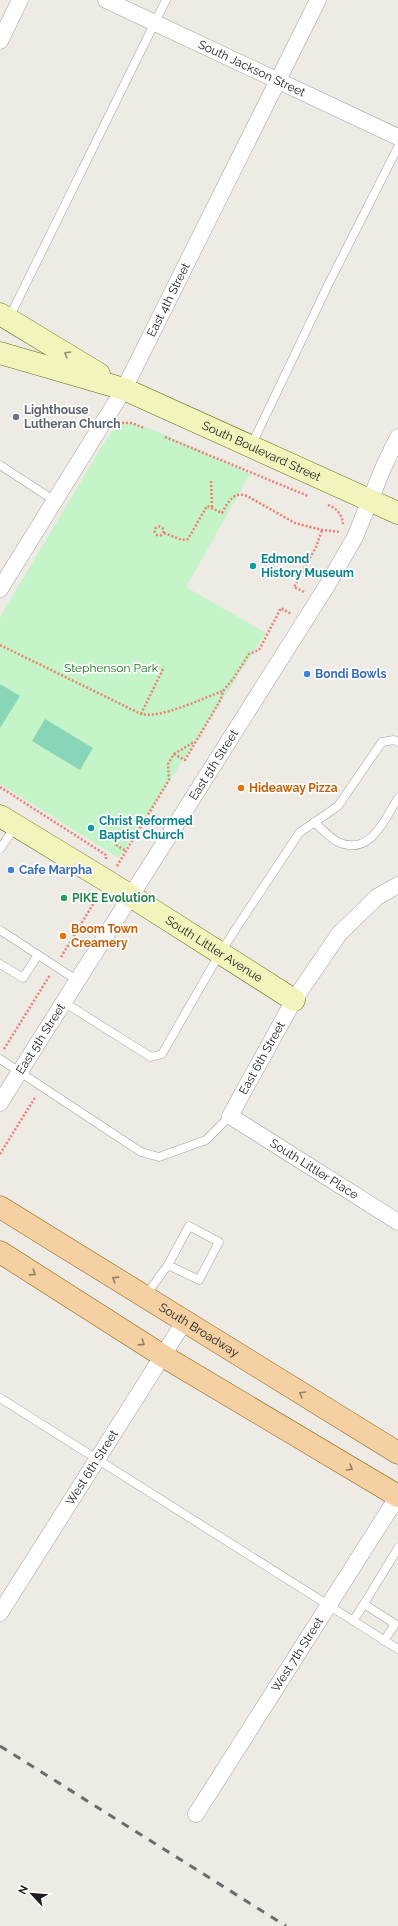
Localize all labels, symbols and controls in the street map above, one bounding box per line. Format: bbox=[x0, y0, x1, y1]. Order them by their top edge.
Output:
street label: South Jackson Street bbox=[196, 37, 308, 100]
street label: East 4th Street bbox=[144, 261, 193, 339]
one-way arrow bbox=[64, 352, 71, 359]
place label: Lighthouse Lutheran Church bbox=[24, 403, 121, 431]
marker: Lighthouse Lutheran Church bbox=[11, 412, 21, 422]
street label: South Boulevard Street bbox=[200, 418, 323, 484]
place label: Edmond History Museum bbox=[261, 552, 354, 580]
marker: Edmond History Museum bbox=[248, 561, 258, 571]
park label: Stephenson Park bbox=[64, 661, 159, 675]
place label: Bondi Bowls bbox=[315, 667, 386, 681]
marker: Bondi Bowls bbox=[302, 669, 312, 679]
street label: East 5th Street bbox=[186, 727, 241, 803]
place label: Hideaway Pizza bbox=[249, 781, 338, 795]
marker: Hideaway Pizza bbox=[236, 783, 246, 793]
place label: Christ Reformed Baptist Church bbox=[99, 814, 193, 842]
marker: Christ Reformed Baptist Church bbox=[86, 823, 96, 833]
place label: Cafe Marpha bbox=[19, 863, 92, 877]
marker: Cafe Marpha bbox=[6, 865, 16, 875]
place label: PIKE Evolution bbox=[72, 891, 155, 905]
marker: PIKE Evolution bbox=[59, 893, 69, 903]
street label: South Littler Avenue bbox=[163, 913, 265, 985]
place label: Boom Town Creamery bbox=[71, 922, 138, 950]
marker: Boom Town Creamery bbox=[58, 931, 68, 941]
street label: East 5th Street bbox=[13, 1001, 68, 1077]
street label: East 6th Street bbox=[236, 1019, 288, 1097]
street label: South Littler Place bbox=[267, 1136, 361, 1202]
one-way arrow bbox=[29, 1268, 36, 1276]
one-way arrow bbox=[112, 1277, 119, 1284]
street label: South Broadway bbox=[157, 1300, 242, 1360]
one-way arrow bbox=[138, 1338, 145, 1345]
one-way arrow bbox=[299, 1392, 306, 1399]
street label: West 6th Street bbox=[63, 1427, 121, 1508]
one-way arrow bbox=[346, 1463, 353, 1470]
street label: West 7th Street bbox=[268, 1615, 326, 1694]
north arrow bbox=[12, 1874, 52, 1914]
text: N bbox=[16, 1883, 31, 1896]

